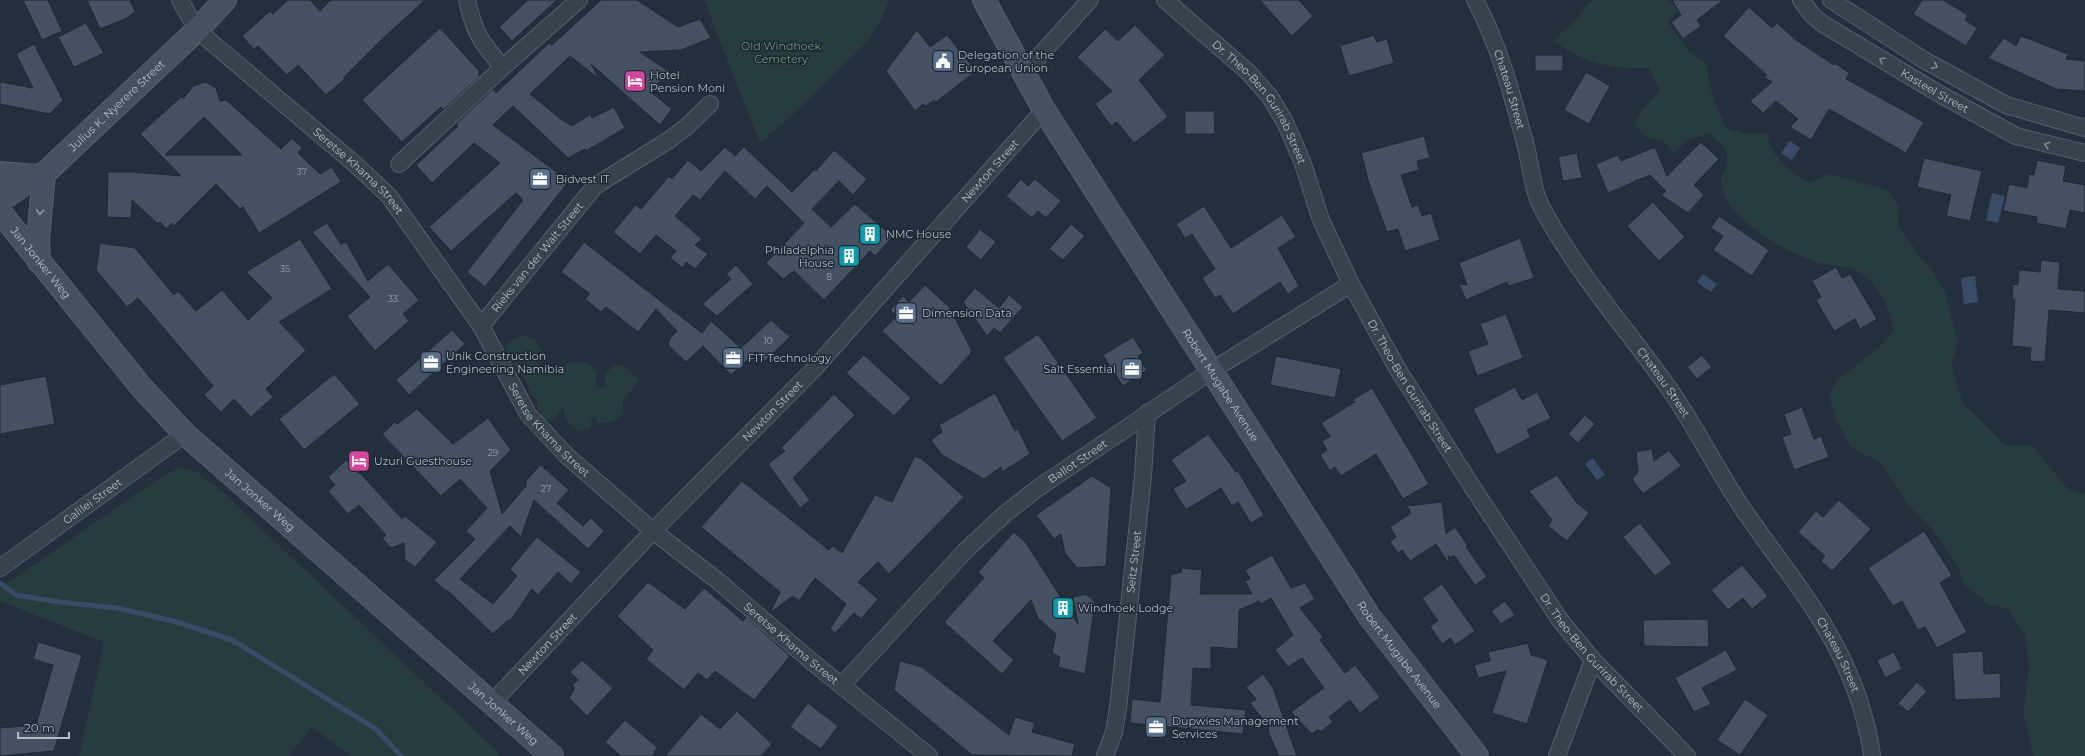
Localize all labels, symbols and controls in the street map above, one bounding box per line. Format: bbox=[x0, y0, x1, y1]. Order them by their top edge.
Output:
street label: Dr. Theo-Ben Gurirab Street bbox=[1209, 37, 1310, 166]
park label: Old Windhoek Cemetery bbox=[741, 39, 821, 66]
public building icon: Delegation of the European Union bbox=[930, 48, 956, 74]
place label: Delegation of the European Union bbox=[958, 48, 1054, 75]
street label: Chateau Street bbox=[1491, 48, 1528, 131]
street label: Julius K. Nyerere Street bbox=[65, 57, 168, 155]
one-way arrow bbox=[1879, 58, 1886, 65]
one-way arrow bbox=[1931, 61, 1938, 68]
street label: Kasteel Street bbox=[1898, 65, 1972, 116]
hotel icon: Hotel Pension Moni bbox=[622, 68, 648, 94]
place label: Hotel Pension Moni bbox=[650, 68, 725, 95]
street label: Seretse Khama Street bbox=[310, 125, 407, 217]
street label: Newton Street bbox=[958, 136, 1022, 205]
one-way arrow bbox=[2044, 141, 2051, 150]
house number: 37 bbox=[297, 166, 307, 177]
office icon: Bidvest IT bbox=[527, 166, 553, 192]
place label: Bidvest IT bbox=[556, 172, 610, 186]
street label: Rieks van der Walt Street bbox=[488, 199, 587, 315]
one-way arrow bbox=[35, 209, 44, 215]
building icon: NMC House bbox=[857, 221, 883, 247]
street label: Jan Jonker Weg bbox=[7, 223, 74, 301]
place label: NMC House bbox=[886, 227, 952, 241]
place label: Philadelphia House bbox=[765, 243, 834, 270]
building icon: Philadelphia House bbox=[836, 243, 862, 269]
house number: 35 bbox=[280, 263, 290, 274]
house number: 8 bbox=[826, 271, 832, 282]
house number: 33 bbox=[388, 293, 398, 304]
office icon: Dimension Data bbox=[893, 300, 919, 326]
place label: Dimension Data bbox=[922, 306, 1012, 320]
street label: Dr. Theo-Ben Gurirab Street bbox=[1365, 317, 1456, 455]
street label: Robert Mugabe Avenue bbox=[1179, 326, 1262, 444]
house number: 10 bbox=[763, 335, 773, 346]
street label: Chateau Street bbox=[1634, 344, 1693, 420]
office icon: FIT Technology bbox=[720, 345, 746, 371]
office icon: Unik Construction Engineering Namibia bbox=[418, 349, 444, 375]
place label: Unik Construction Engineering Namibia bbox=[446, 349, 564, 376]
place label: FIT Technology bbox=[748, 351, 831, 365]
office icon: Salt Essential bbox=[1119, 356, 1145, 382]
place label: Salt Essential bbox=[1044, 362, 1116, 376]
street label: Newton Street bbox=[739, 377, 806, 444]
street label: Seretse Khama Street bbox=[506, 380, 593, 480]
street label: Ballot Street bbox=[1045, 436, 1110, 486]
house number: 29 bbox=[488, 447, 499, 458]
hotel icon: Uzuri Guesthouse bbox=[346, 448, 372, 474]
place label: Uzuri Guesthouse bbox=[374, 454, 472, 468]
street label: Jan Jonker Weg bbox=[222, 465, 298, 534]
street label: Galilei Street bbox=[60, 475, 125, 527]
house number: 27 bbox=[541, 483, 551, 494]
street label: Seitz Street bbox=[1123, 529, 1144, 594]
street label: Dr. Theo-Ben Gurirab Street bbox=[1537, 590, 1647, 715]
building icon: Windhoek Lodge bbox=[1050, 595, 1076, 621]
street label: Robert Mugabe Avenue bbox=[1354, 598, 1445, 712]
street label: Seretse Khama Street bbox=[741, 599, 842, 688]
place label: Windhoek Lodge bbox=[1078, 601, 1174, 615]
street label: Newton Street bbox=[515, 609, 580, 678]
street label: Chateau Street bbox=[1814, 614, 1863, 695]
street label: Jan Jonker Weg bbox=[465, 679, 541, 748]
scale bar bbox=[18, 714, 69, 740]
office icon: Dupwies Management Services bbox=[1143, 714, 1169, 740]
place label: Dupwies Management Services bbox=[1172, 714, 1299, 741]
text: 20 m bbox=[24, 720, 55, 735]

